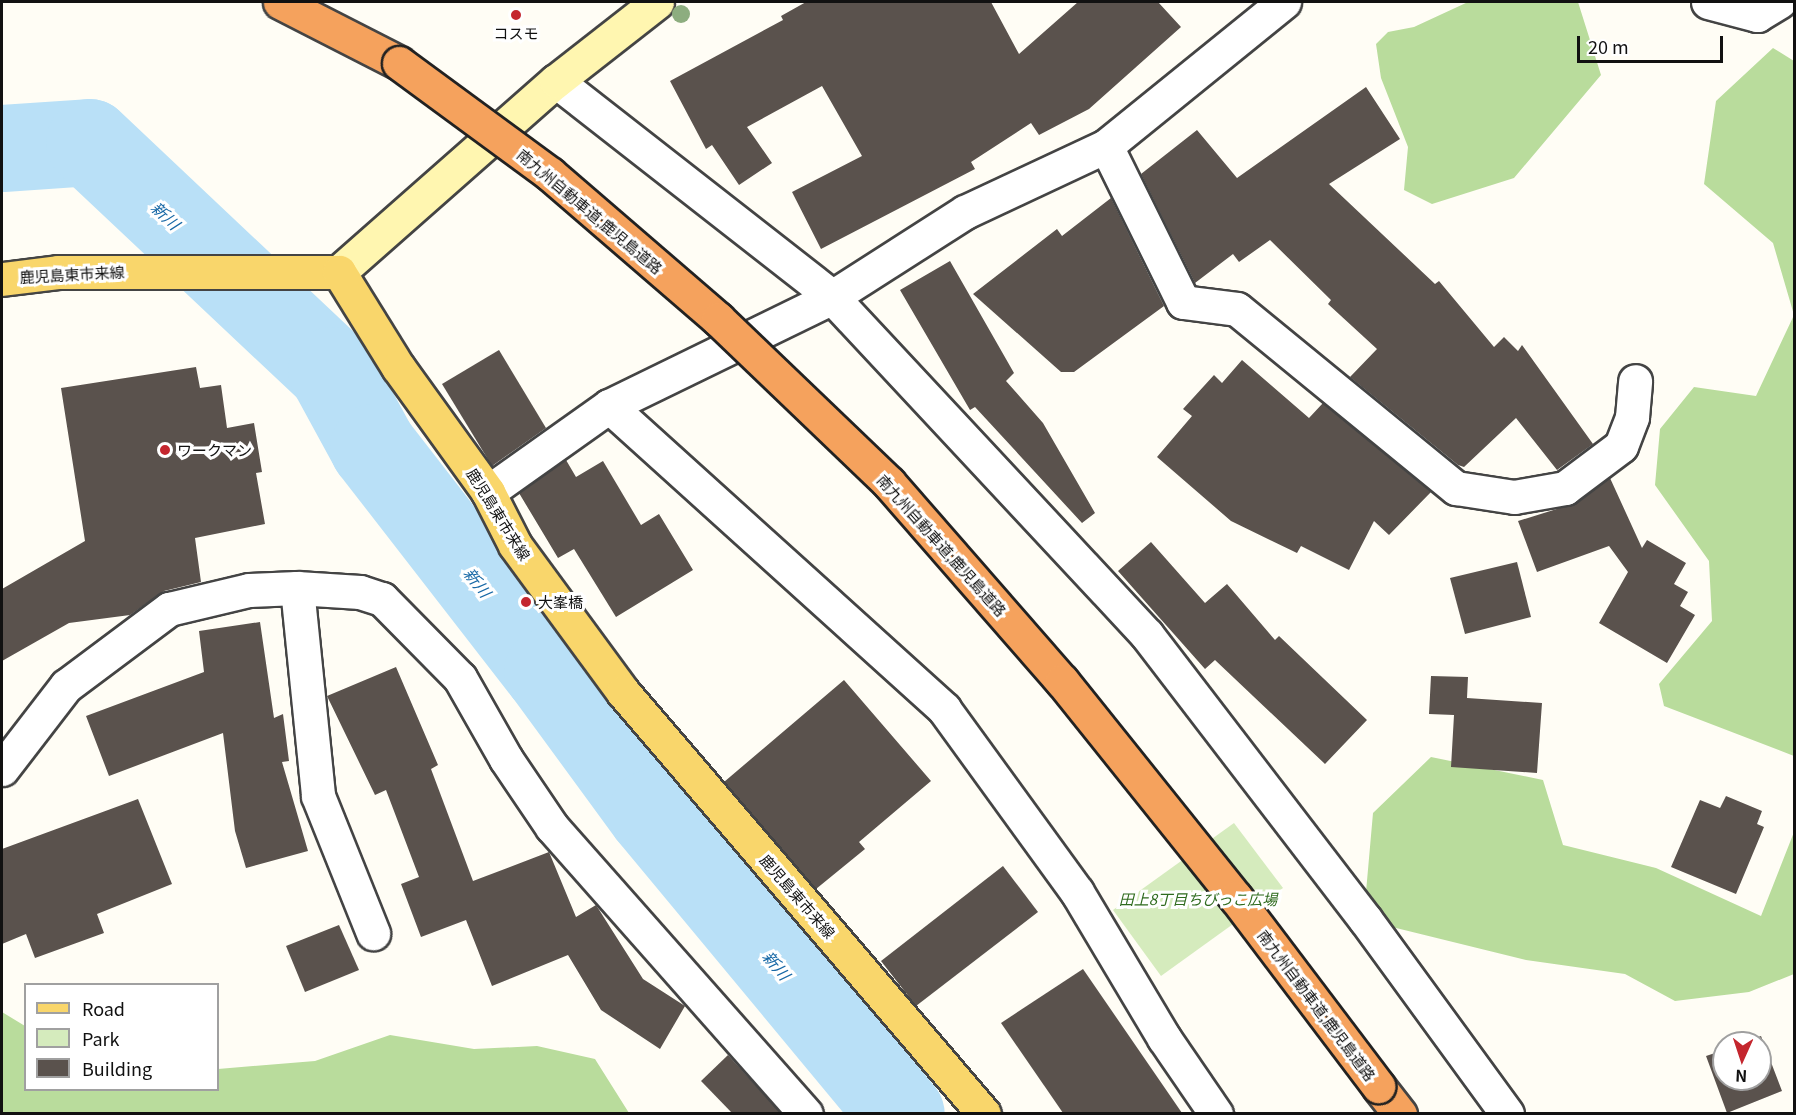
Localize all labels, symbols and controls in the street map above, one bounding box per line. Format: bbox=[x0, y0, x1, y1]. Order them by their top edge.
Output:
marker: コスモ bbox=[509, 8, 523, 22]
place label: コスモ bbox=[494, 24, 538, 42]
scale bar bbox=[1580, 24, 1726, 62]
text: 20 m bbox=[1588, 33, 1629, 59]
street label: 南九州自動車道;鹿児島道路 bbox=[514, 145, 666, 277]
water label: 新川 bbox=[148, 197, 184, 233]
street label: 鹿児島東市来線 bbox=[19, 262, 125, 286]
place label: ワークマン bbox=[177, 441, 252, 459]
marker: ワークマン bbox=[158, 443, 172, 457]
street label: 鹿児島東市来線 bbox=[464, 465, 534, 563]
street label: 南九州自動車道;鹿児島道路 bbox=[874, 471, 1010, 619]
water label: 新川 bbox=[461, 563, 495, 601]
place label: 大峯橋 bbox=[538, 593, 583, 611]
marker: 大峯橋 bbox=[519, 595, 533, 609]
street label: 鹿児島東市来線 bbox=[757, 850, 839, 942]
park label: 田上8丁目ちびっこ広場 bbox=[1119, 890, 1277, 908]
street label: 南九州自動車道;鹿児島道路 bbox=[1254, 926, 1380, 1084]
water label: 新川 bbox=[759, 947, 795, 983]
legend bbox=[24, 983, 219, 1091]
text: Road bbox=[82, 995, 125, 1021]
text: Park bbox=[82, 1025, 120, 1051]
north arrow bbox=[1712, 1031, 1772, 1091]
text: Building bbox=[82, 1055, 152, 1081]
text: N bbox=[1735, 1065, 1748, 1089]

